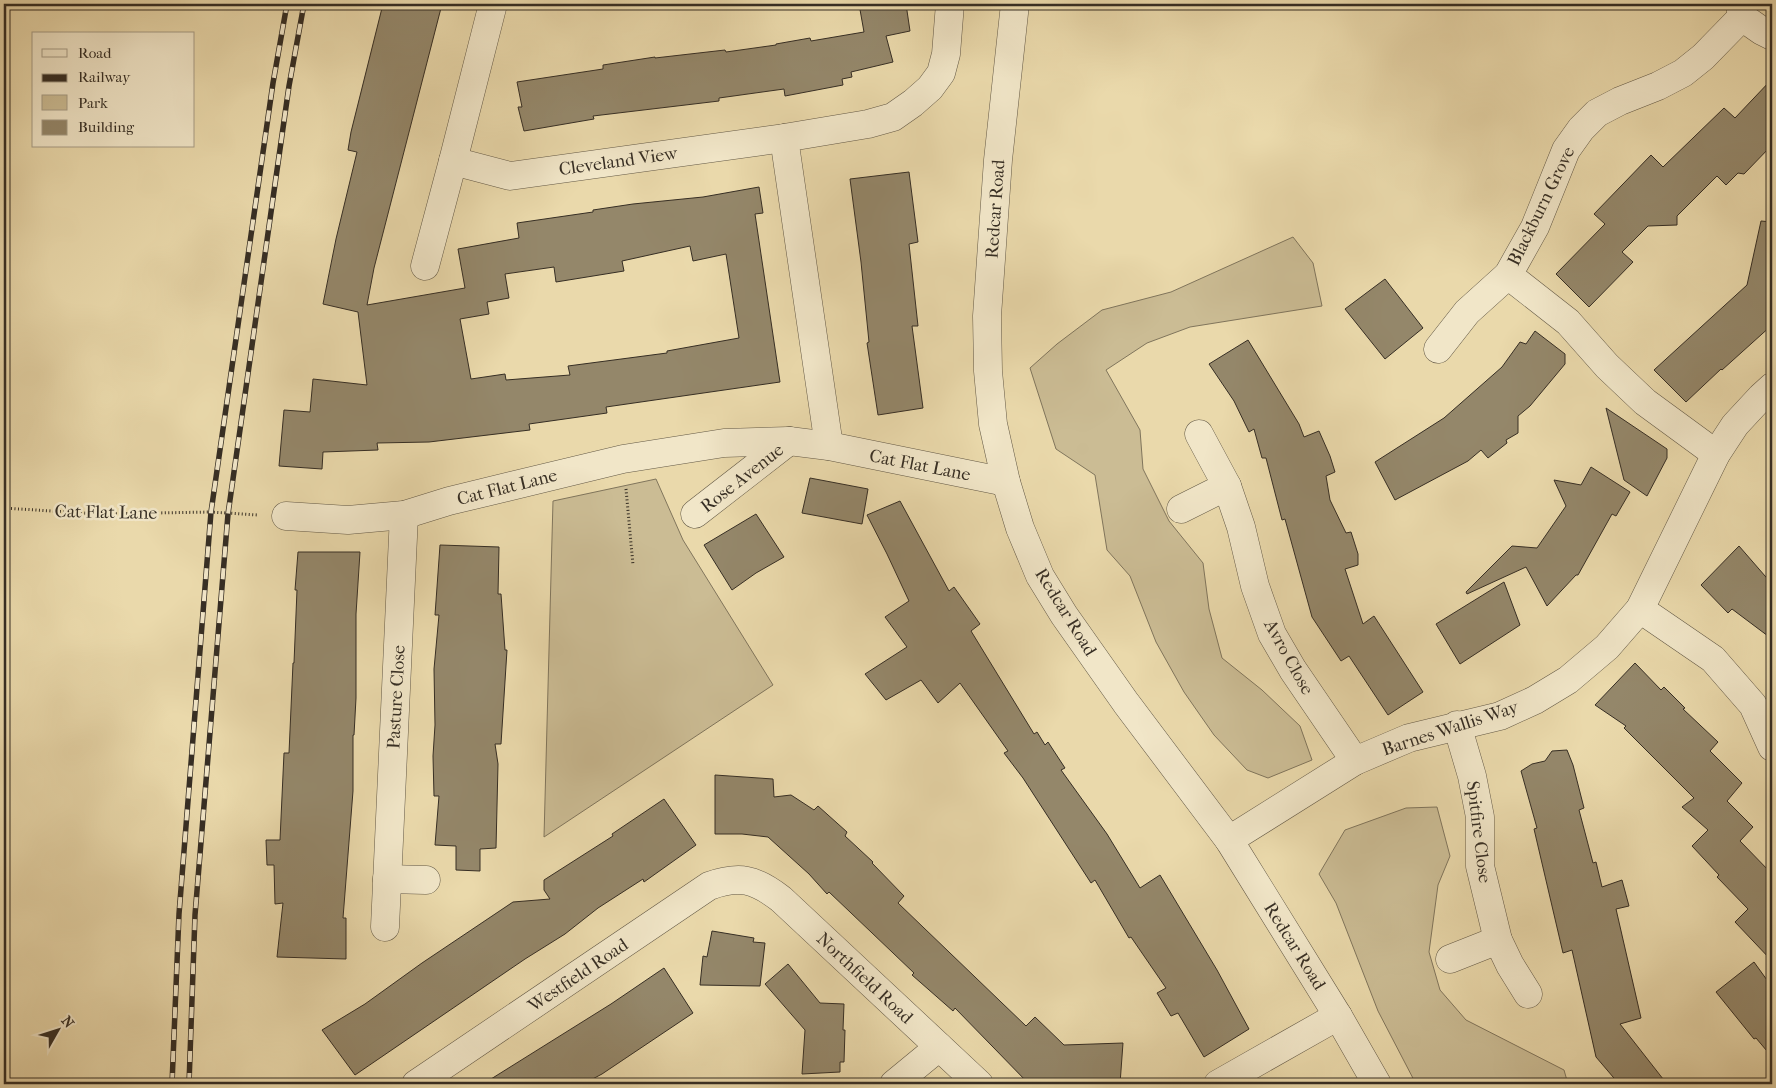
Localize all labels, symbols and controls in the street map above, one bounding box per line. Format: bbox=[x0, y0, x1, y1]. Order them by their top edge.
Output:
legend bbox=[32, 32, 195, 148]
text: Road bbox=[78, 44, 112, 62]
text: Railway bbox=[78, 68, 131, 86]
text: Park bbox=[78, 94, 108, 112]
text: Building bbox=[78, 118, 135, 136]
street label: Cleveland View bbox=[557, 143, 679, 180]
street label: Blackburn Grove bbox=[1503, 143, 1579, 269]
street label: Redcar Road bbox=[982, 159, 1009, 259]
street label: Rose Avenue bbox=[697, 439, 788, 517]
street label: Cat Flat Lane bbox=[868, 445, 972, 486]
street label: Cat Flat Lane bbox=[455, 465, 560, 510]
street label: Cat Flat Lane bbox=[54, 501, 158, 524]
street label: Redcar Road bbox=[1030, 565, 1101, 660]
street label: Avro Close bbox=[1259, 615, 1318, 698]
street label: Pasture Close bbox=[383, 644, 410, 750]
street label: Barnes Wallis Way bbox=[1379, 696, 1522, 760]
street label: Spitfire Close bbox=[1462, 780, 1495, 884]
street label: Redcar Road bbox=[1259, 899, 1330, 994]
street label: Northfield Road bbox=[812, 928, 917, 1028]
street label: Westfield Road bbox=[524, 934, 632, 1017]
north arrow bbox=[32, 1006, 82, 1056]
text: N bbox=[58, 1013, 78, 1032]

